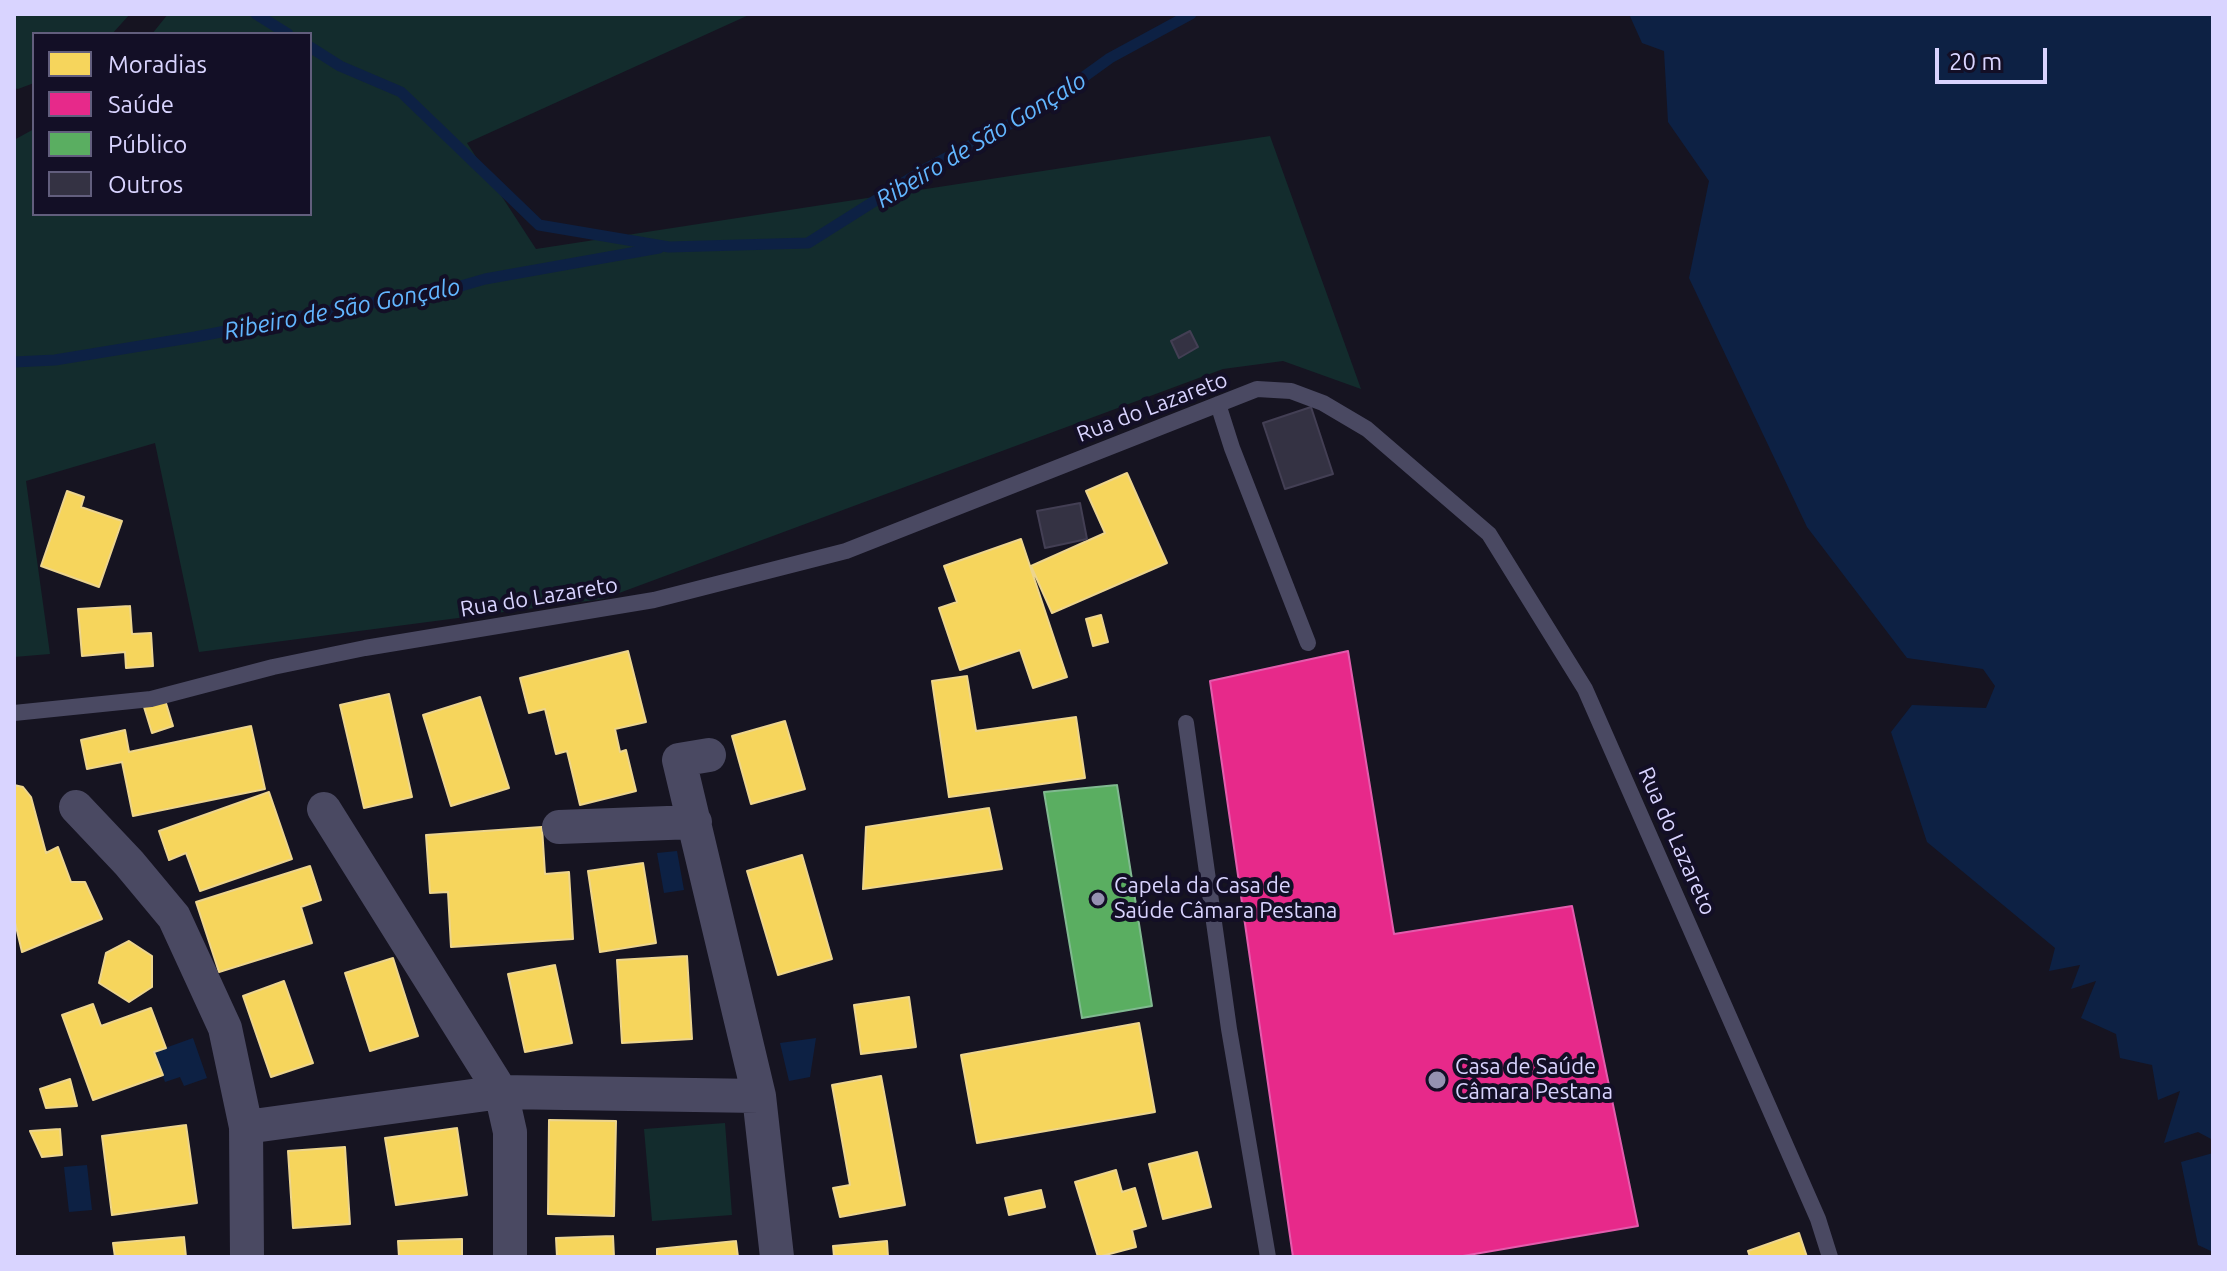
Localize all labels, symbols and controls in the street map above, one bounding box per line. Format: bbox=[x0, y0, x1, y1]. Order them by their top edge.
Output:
legend bbox=[32, 32, 312, 216]
scale bar bbox=[1939, 32, 2051, 82]
text: 20 m bbox=[1949, 48, 2002, 75]
text: Moradias bbox=[108, 51, 207, 78]
water label: Ribeiro de São Gonçalo bbox=[871, 66, 1091, 214]
text: Saúde bbox=[108, 91, 174, 118]
text: Público bbox=[108, 131, 187, 158]
text: Outros bbox=[108, 171, 183, 198]
water label: Ribeiro de São Gonçalo bbox=[222, 272, 462, 346]
street label: Rua do Lazareto bbox=[1073, 366, 1231, 448]
street label: Rua do Lazareto bbox=[458, 572, 620, 622]
street label: Rua do Lazareto bbox=[1633, 763, 1721, 919]
place label: Capela da Casa de Saúde Câmara Pestana bbox=[1114, 873, 1337, 924]
marker: Capela da Casa de Saúde Câmara Pestana bbox=[1089, 890, 1107, 908]
place label: Casa de Saúde Câmara Pestana bbox=[1455, 1054, 1613, 1106]
marker: Casa de Saúde Câmara Pestana bbox=[1426, 1069, 1448, 1091]

